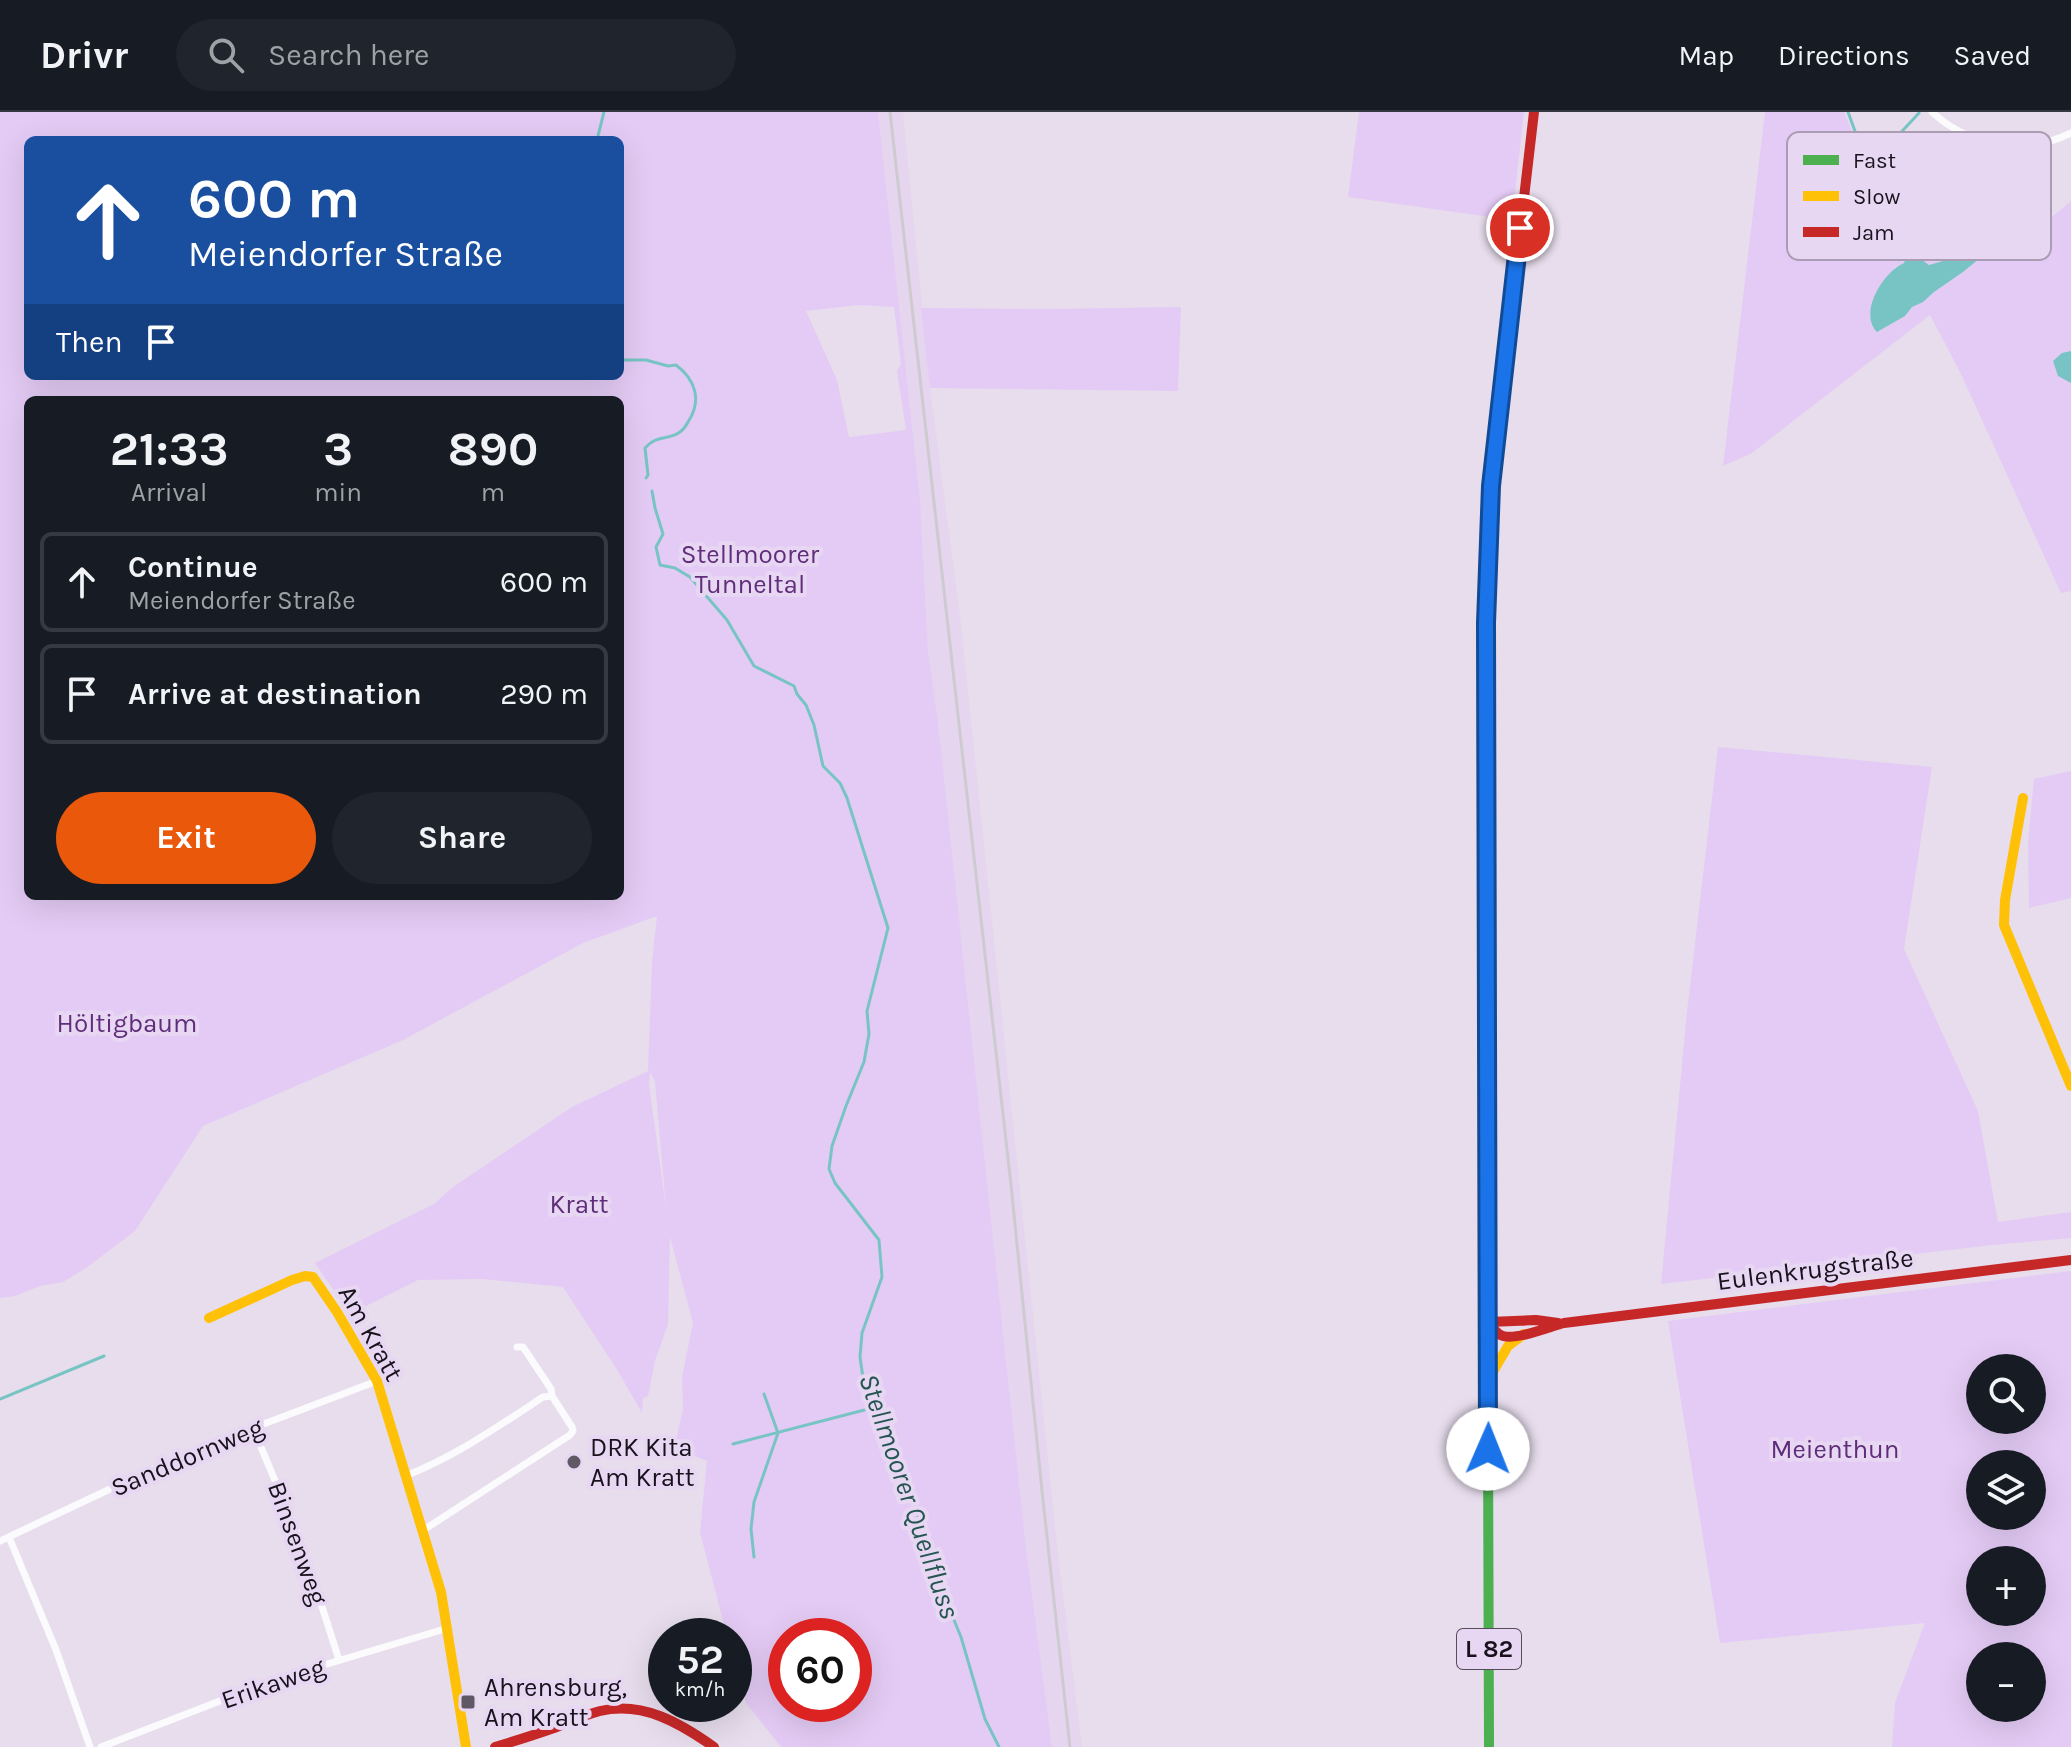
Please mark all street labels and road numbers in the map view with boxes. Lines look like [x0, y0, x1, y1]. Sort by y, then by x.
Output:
street label: Eulenkrugstraße [1715, 1242, 1915, 1297]
street label: Am Kratt [332, 1280, 410, 1387]
street label: Sanddornweg [106, 1411, 268, 1504]
street label: Binsenweg [261, 1477, 334, 1609]
road number: L 82 [1457, 1629, 1521, 1669]
street label: Erikaweg [217, 1651, 329, 1716]

